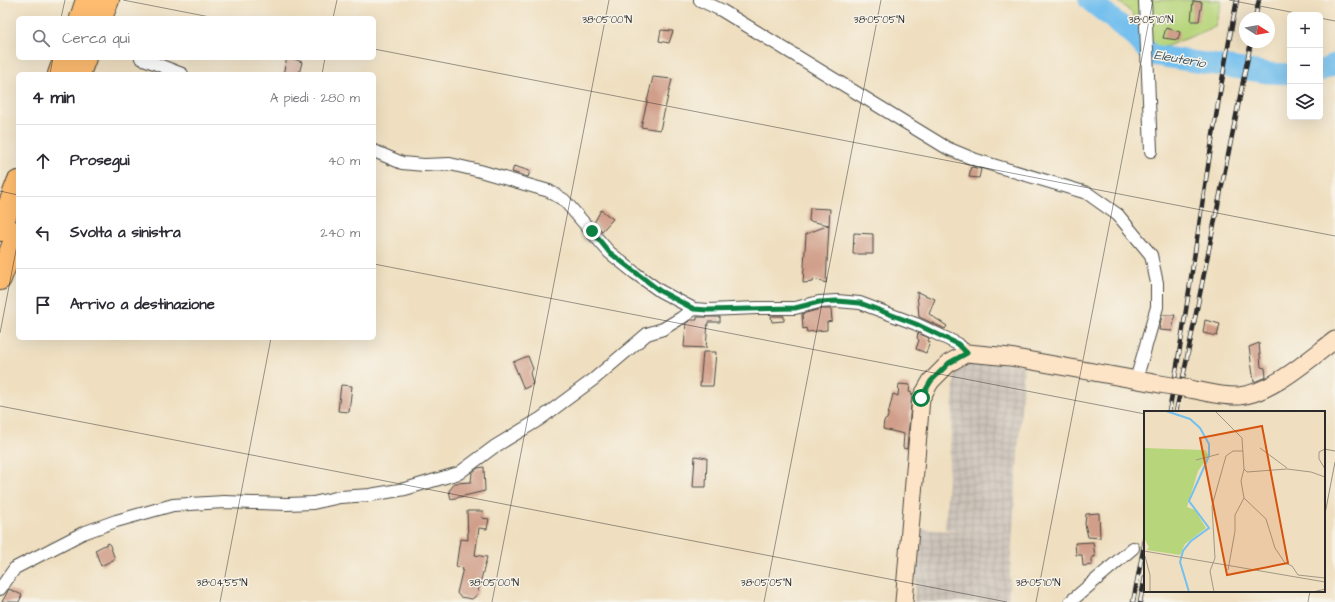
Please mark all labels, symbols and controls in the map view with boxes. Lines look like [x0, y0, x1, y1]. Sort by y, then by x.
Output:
north arrow [1239, 12, 1275, 48]
map controls [1287, 12, 1323, 120]
button: + [1287, 12, 1323, 48]
text: 38°05'00"N [582, 13, 632, 27]
text: 38°05'05"N [854, 13, 904, 27]
text: 38°05'10"N [1129, 13, 1174, 27]
search box [16, 16, 376, 60]
icon: search [30, 27, 52, 49]
text: Cerca qui [62, 28, 130, 49]
water label: Eleuterio [1153, 46, 1209, 73]
button: − [1287, 48, 1323, 84]
button: layers [1287, 84, 1323, 120]
text: 4 min [32, 86, 75, 110]
text: A piedi · 280 m [270, 89, 360, 107]
icon: ahead [32, 150, 54, 172]
text: Prosegui [70, 150, 130, 171]
text: 40 m [328, 152, 360, 170]
icon: left [32, 222, 54, 244]
text: Svolta a sinistra [70, 222, 181, 243]
route end [583, 222, 601, 240]
text: 240 m [320, 224, 360, 242]
icon: arrive [32, 294, 54, 316]
text: Arrivo a destinazione [70, 294, 215, 315]
route start [912, 389, 930, 407]
inset map [1144, 411, 1325, 592]
text: 38°04'55"N [196, 576, 248, 590]
text: 38°05'00"N [469, 576, 519, 590]
text: 38°05'05"N [741, 576, 791, 590]
text: 38°05'10"N [1016, 576, 1061, 590]

